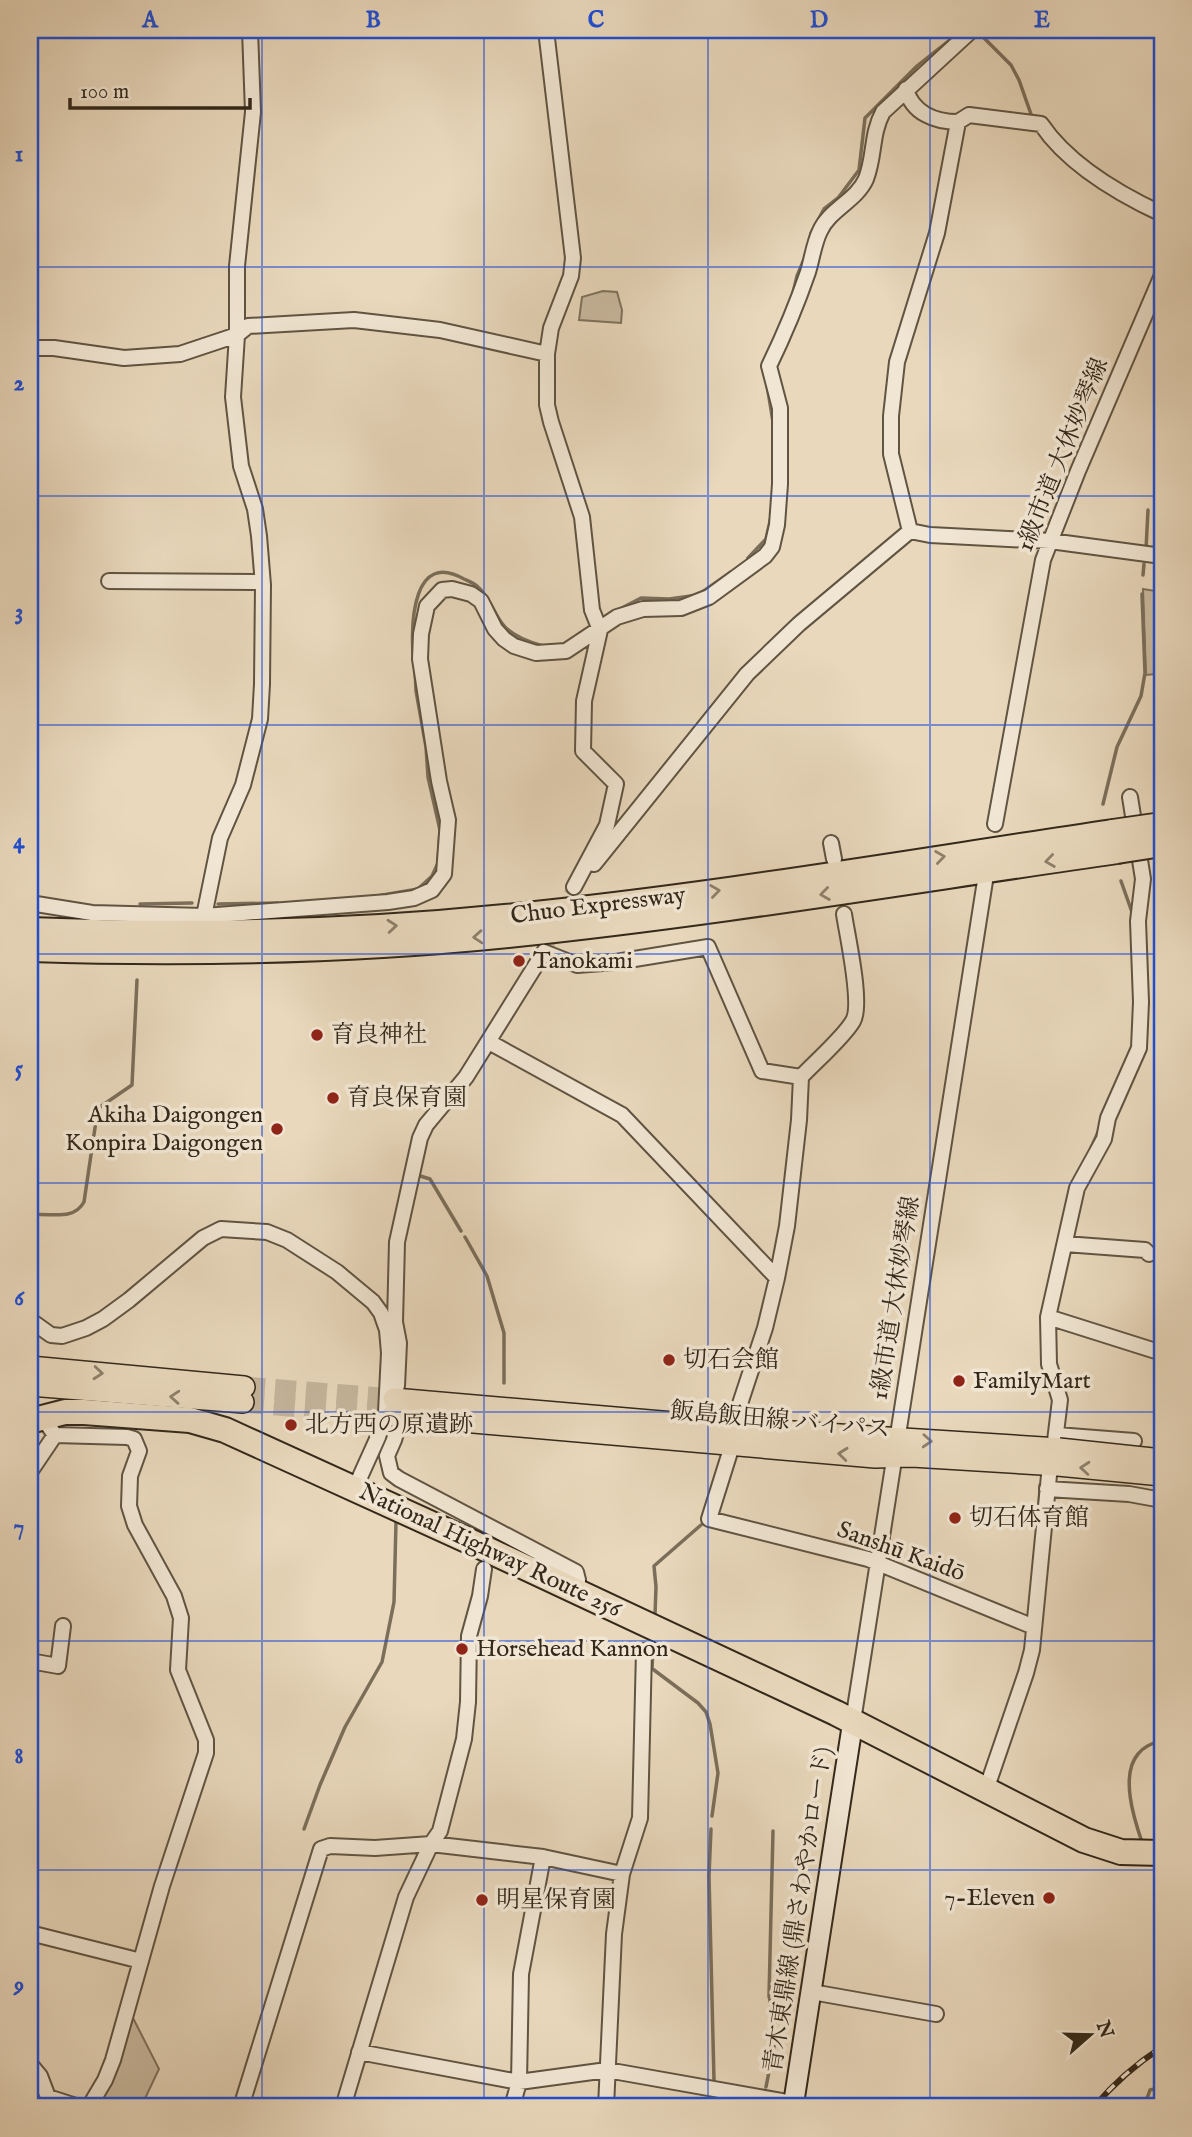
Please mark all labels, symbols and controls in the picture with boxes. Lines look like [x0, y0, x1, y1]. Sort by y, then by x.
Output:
text: A [141, 6, 159, 35]
text: B [365, 6, 381, 35]
text: C [588, 6, 605, 35]
text: D [810, 6, 828, 35]
text: E [1034, 6, 1050, 35]
scale bar [70, 66, 250, 110]
text: 100 m [80, 79, 129, 106]
text: 1 [15, 140, 23, 169]
street label: 1級市道 大休妙琴線 [1010, 354, 1116, 556]
text: 2 [14, 369, 25, 398]
text: 3 [15, 598, 23, 627]
text: 4 [13, 827, 25, 856]
one-way arrow [934, 850, 946, 865]
one-way arrow [1044, 853, 1056, 868]
street label: Chuo Expressway [509, 880, 687, 932]
one-way arrow [709, 884, 721, 899]
one-way arrow [819, 886, 831, 901]
one-way arrow [387, 919, 398, 934]
one-way arrow [472, 929, 483, 944]
place label: Tanokami [533, 946, 633, 977]
marker: Tanokami [511, 953, 527, 969]
place label: 育良神社 [331, 1020, 427, 1051]
marker: 育良神社 [309, 1027, 325, 1043]
text: 5 [15, 1055, 24, 1084]
place label: 育良保育園 [347, 1083, 467, 1114]
marker: 育良保育園 [325, 1090, 341, 1106]
place label: Akiha Daigongen Konpira Daigongen [65, 1100, 263, 1159]
marker: Akiha Daigongen Konpira Daigongen [269, 1121, 285, 1137]
street label: 1級市道 大休妙琴線 [865, 1194, 927, 1402]
text: 6 [14, 1284, 25, 1313]
place label: 切石会館 [683, 1345, 779, 1376]
marker: 切石会館 [661, 1352, 677, 1368]
one-way arrow [93, 1365, 104, 1380]
place label: FamilyMart [973, 1366, 1091, 1397]
marker: FamilyMart [951, 1373, 967, 1389]
one-way arrow [169, 1390, 180, 1405]
street label: 飯島飯田線 バイパス [669, 1396, 891, 1446]
place label: 北方西の原遺跡 [305, 1410, 473, 1441]
marker: 北方西の原遺跡 [283, 1417, 299, 1433]
one-way arrow [921, 1433, 932, 1448]
one-way arrow [837, 1447, 848, 1462]
one-way arrow [1080, 1461, 1091, 1476]
street label: National Highway Route 256 [354, 1477, 627, 1626]
place label: 切石体育館 [969, 1503, 1089, 1534]
marker: 切石体育館 [947, 1510, 963, 1526]
text: 7 [14, 1513, 24, 1542]
street label: Sanshū Kaidō [833, 1515, 969, 1589]
place label: Horsehead Kannon [476, 1634, 669, 1665]
marker: Horsehead Kannon [454, 1641, 470, 1657]
text: 8 [14, 1742, 24, 1771]
street label: 青木東鼎線 (鼎さわやかロード) [758, 1745, 840, 2075]
place label: 7-Eleven [944, 1883, 1035, 1914]
place label: 明星保育園 [496, 1885, 616, 1916]
marker: 7-Eleven [1041, 1890, 1057, 1906]
marker: 明星保育園 [474, 1892, 490, 1908]
text: 9 [13, 1971, 24, 2000]
north arrow [1056, 2000, 1126, 2070]
text: N [1090, 2017, 1118, 2042]

